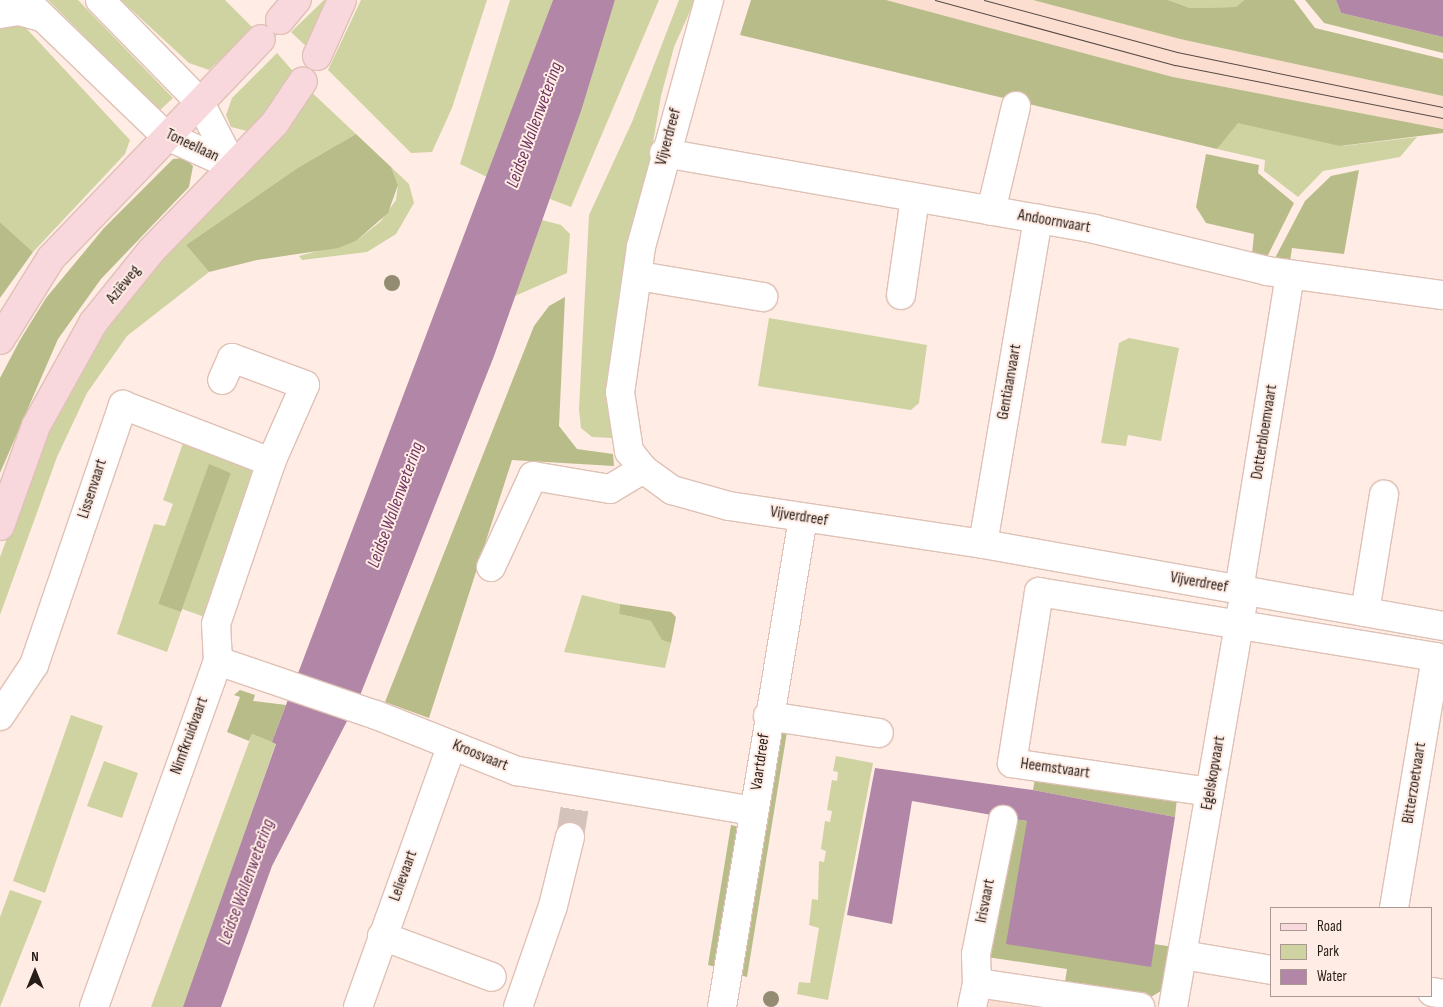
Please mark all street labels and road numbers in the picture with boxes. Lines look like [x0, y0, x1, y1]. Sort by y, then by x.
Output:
street label: Vijverdreef [652, 106, 686, 168]
street label: Toneellaan [162, 125, 222, 167]
street label: Andoornvaart [1016, 206, 1092, 238]
street label: Aziëweg [103, 262, 145, 308]
street label: Gentiaanvaart [994, 343, 1026, 421]
street label: Dotterbloemvaart [1248, 383, 1282, 481]
street label: Lissenvaart [74, 457, 112, 521]
street label: Vijverdreef [769, 503, 829, 531]
street label: Vijverdreef [1169, 568, 1229, 598]
street label: Nimfkruidvaart [167, 695, 213, 777]
street label: Vaartdreef [748, 732, 774, 792]
street label: Egelskopvaart [1198, 734, 1230, 812]
street label: Kroosvaart [449, 736, 511, 776]
street label: Bitterzoetvaart [1399, 741, 1431, 825]
street label: Heemstvaart [1019, 755, 1091, 783]
street label: Lelievaart [386, 848, 422, 904]
street label: Irisvaart [972, 877, 1000, 925]

